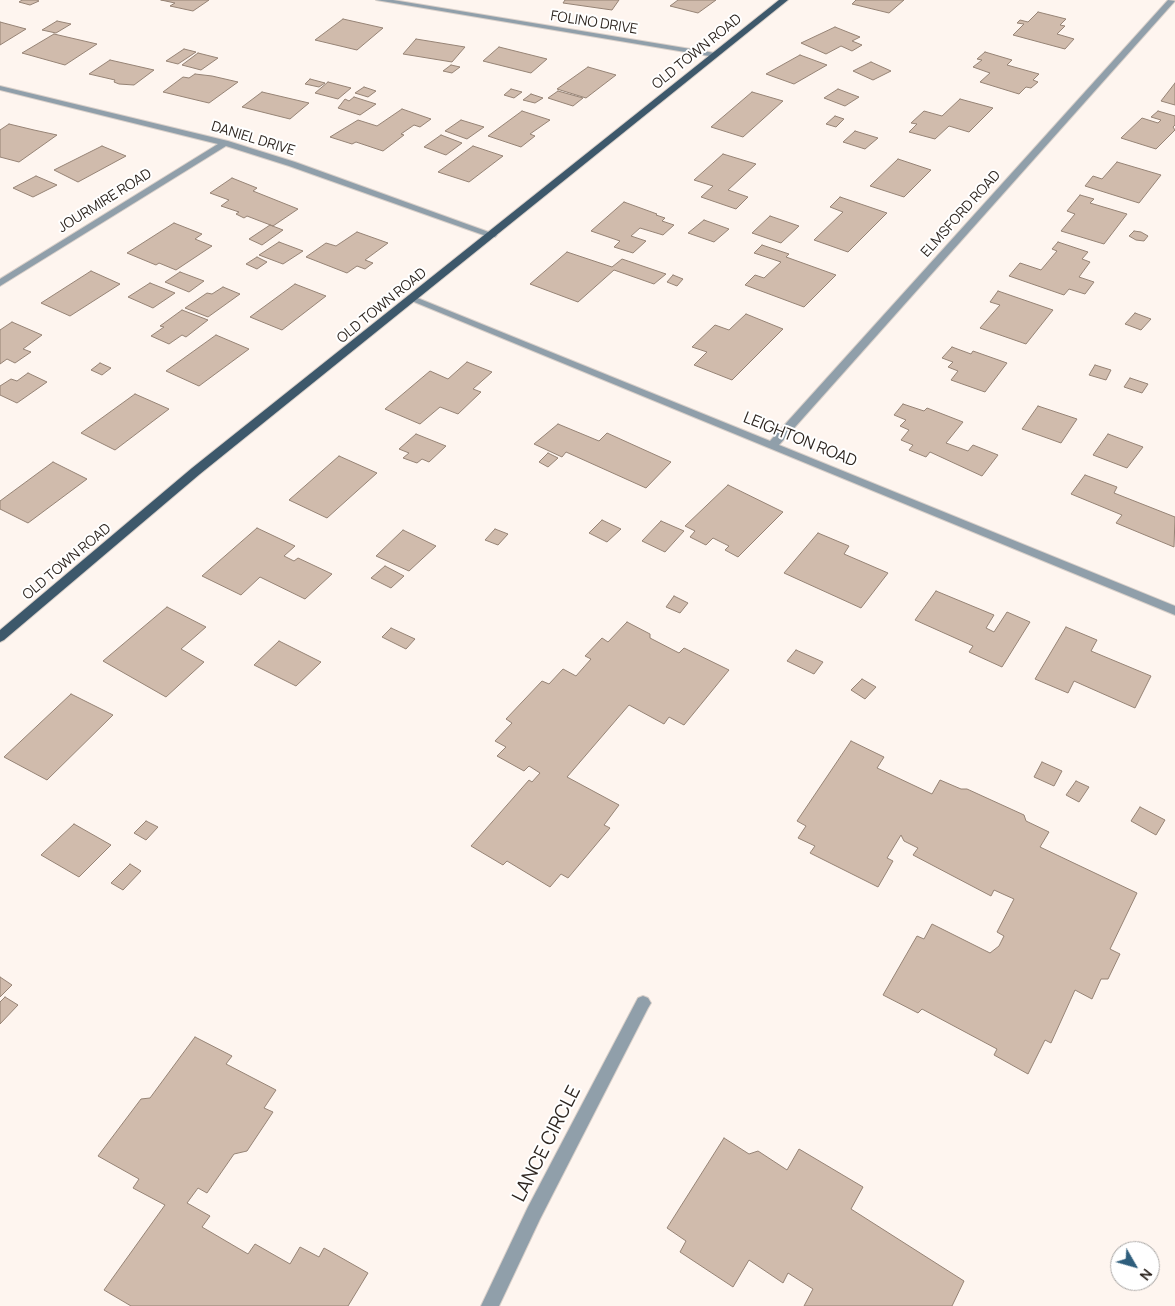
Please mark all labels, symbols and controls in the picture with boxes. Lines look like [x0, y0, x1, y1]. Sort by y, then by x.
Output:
street label: FOLINO DRIVE [549, 8, 639, 38]
street label: OLD TOWN ROAD [649, 11, 745, 93]
street label: DANIEL DRIVE [209, 118, 297, 160]
street label: JOURMIRE ROAD [55, 166, 155, 236]
street label: ELMSFORD ROAD [918, 167, 1004, 261]
street label: OLD TOWN ROAD [334, 265, 430, 347]
street label: LEIGHTON ROAD [740, 408, 860, 472]
street label: OLD TOWN ROAD [19, 520, 115, 604]
street label: LANCE CIRCLE [508, 1082, 586, 1206]
north arrow [1110, 1241, 1160, 1291]
text: N [1136, 1265, 1157, 1285]

